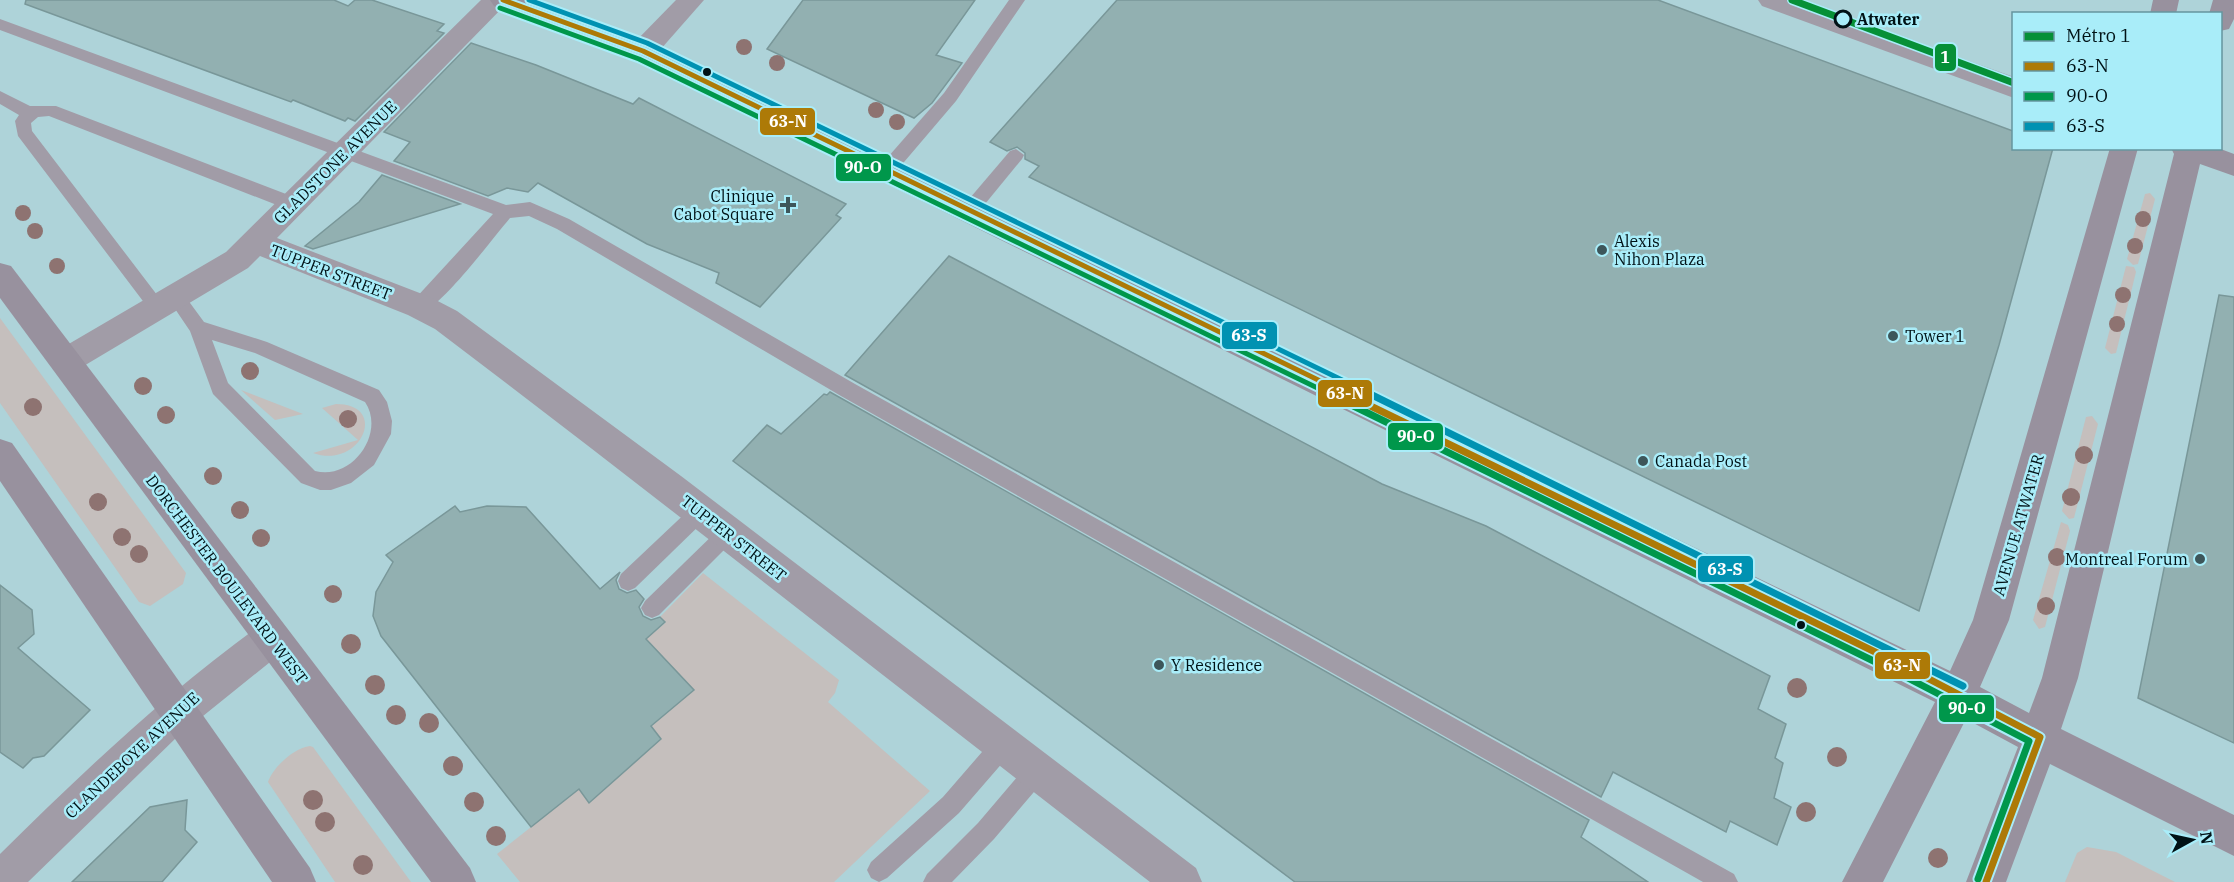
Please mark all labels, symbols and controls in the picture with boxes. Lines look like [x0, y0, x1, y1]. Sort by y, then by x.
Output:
place label: Atwater [1857, 9, 1920, 29]
marker: Atwater [1834, 10, 1852, 28]
legend [2012, 12, 2222, 150]
text: Métro 1 [2066, 24, 2131, 47]
line badge: 1 [1934, 43, 1957, 72]
text: 1 [1940, 47, 1950, 67]
text: 63-N [2066, 54, 2109, 77]
unlabelled marker [701, 66, 713, 78]
text: 90-O [2066, 84, 2108, 107]
street label: GLADSTONE AVENUE [269, 96, 401, 228]
line badge: 63-N [759, 107, 816, 136]
text: 63-N [769, 111, 807, 131]
text: 63-S [2066, 114, 2105, 137]
line badge: 90-O [835, 153, 892, 182]
text: 90-O [844, 157, 882, 177]
place label: Clinique Cabot Square [674, 186, 774, 224]
marker: Clinique Cabot Square [779, 196, 797, 214]
place label: Alexis Nihon Plaza [1614, 231, 1705, 269]
street label: TUPPER STREET [268, 240, 394, 304]
marker: Alexis Nihon Plaza [1595, 243, 1609, 257]
line badge: 63-S [1221, 321, 1278, 350]
text: 63-S [1231, 325, 1267, 345]
place label: Tower 1 [1905, 326, 1965, 346]
marker: Tower 1 [1886, 329, 1900, 343]
line badge: 63-N [1317, 379, 1373, 408]
text: 63-N [1326, 383, 1364, 403]
line badge: 90-O [1387, 422, 1444, 451]
text: 90-O [1397, 426, 1435, 446]
place label: Canada Post [1655, 451, 1747, 471]
street label: AVENUE ATWATER [1988, 452, 2048, 598]
marker: Canada Post [1636, 454, 1650, 468]
street label: DORCHESTER BOULEVARD WEST [142, 471, 312, 687]
street label: TUPPER STREET [677, 491, 791, 585]
place label: Montreal Forum [2065, 549, 2188, 569]
marker: Montreal Forum [2193, 552, 2207, 566]
line badge: 63-S [1697, 555, 1754, 583]
text: 63-S [1707, 559, 1743, 579]
unlabelled marker [1795, 619, 1807, 631]
line badge: 63-N [1874, 651, 1931, 680]
place label: Y Residence [1171, 655, 1262, 675]
text: 63-N [1883, 655, 1921, 675]
marker: Y Residence [1152, 658, 1166, 672]
street label: CLANDEBOYE AVENUE [61, 688, 203, 822]
line badge: 90-O [1938, 694, 1995, 723]
text: 90-O [1948, 698, 1986, 718]
north arrow [2162, 810, 2222, 870]
text: N [2196, 830, 2218, 846]

